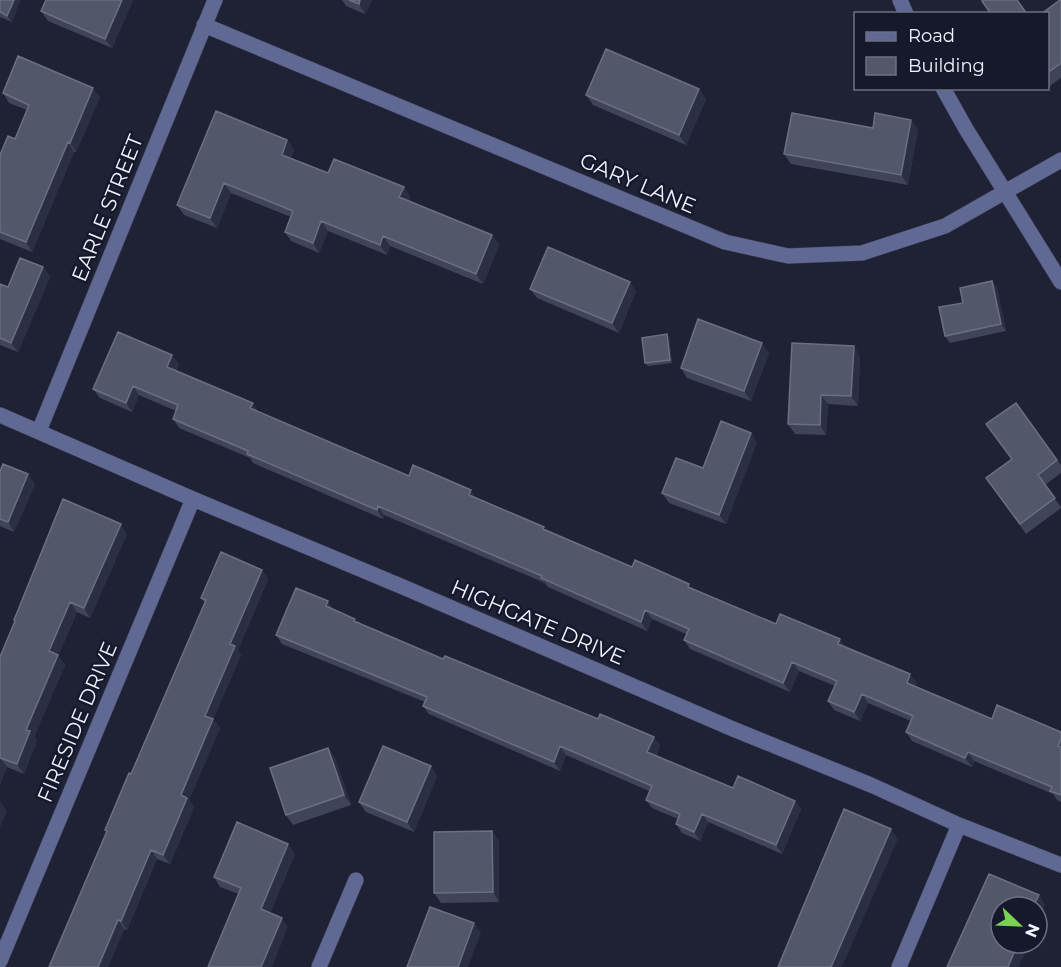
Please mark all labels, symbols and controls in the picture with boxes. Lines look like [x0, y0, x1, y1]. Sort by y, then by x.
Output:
legend [854, 12, 1049, 90]
text: Road [908, 25, 955, 47]
text: Building [908, 55, 985, 77]
street label: EARLE STREET [66, 131, 148, 285]
street label: GARY LANE [576, 147, 700, 219]
street label: HIGHGATE DRIVE [448, 574, 628, 670]
street label: FIRESIDE DRIVE [32, 638, 122, 806]
north arrow [989, 895, 1049, 955]
text: N [1021, 921, 1044, 940]

